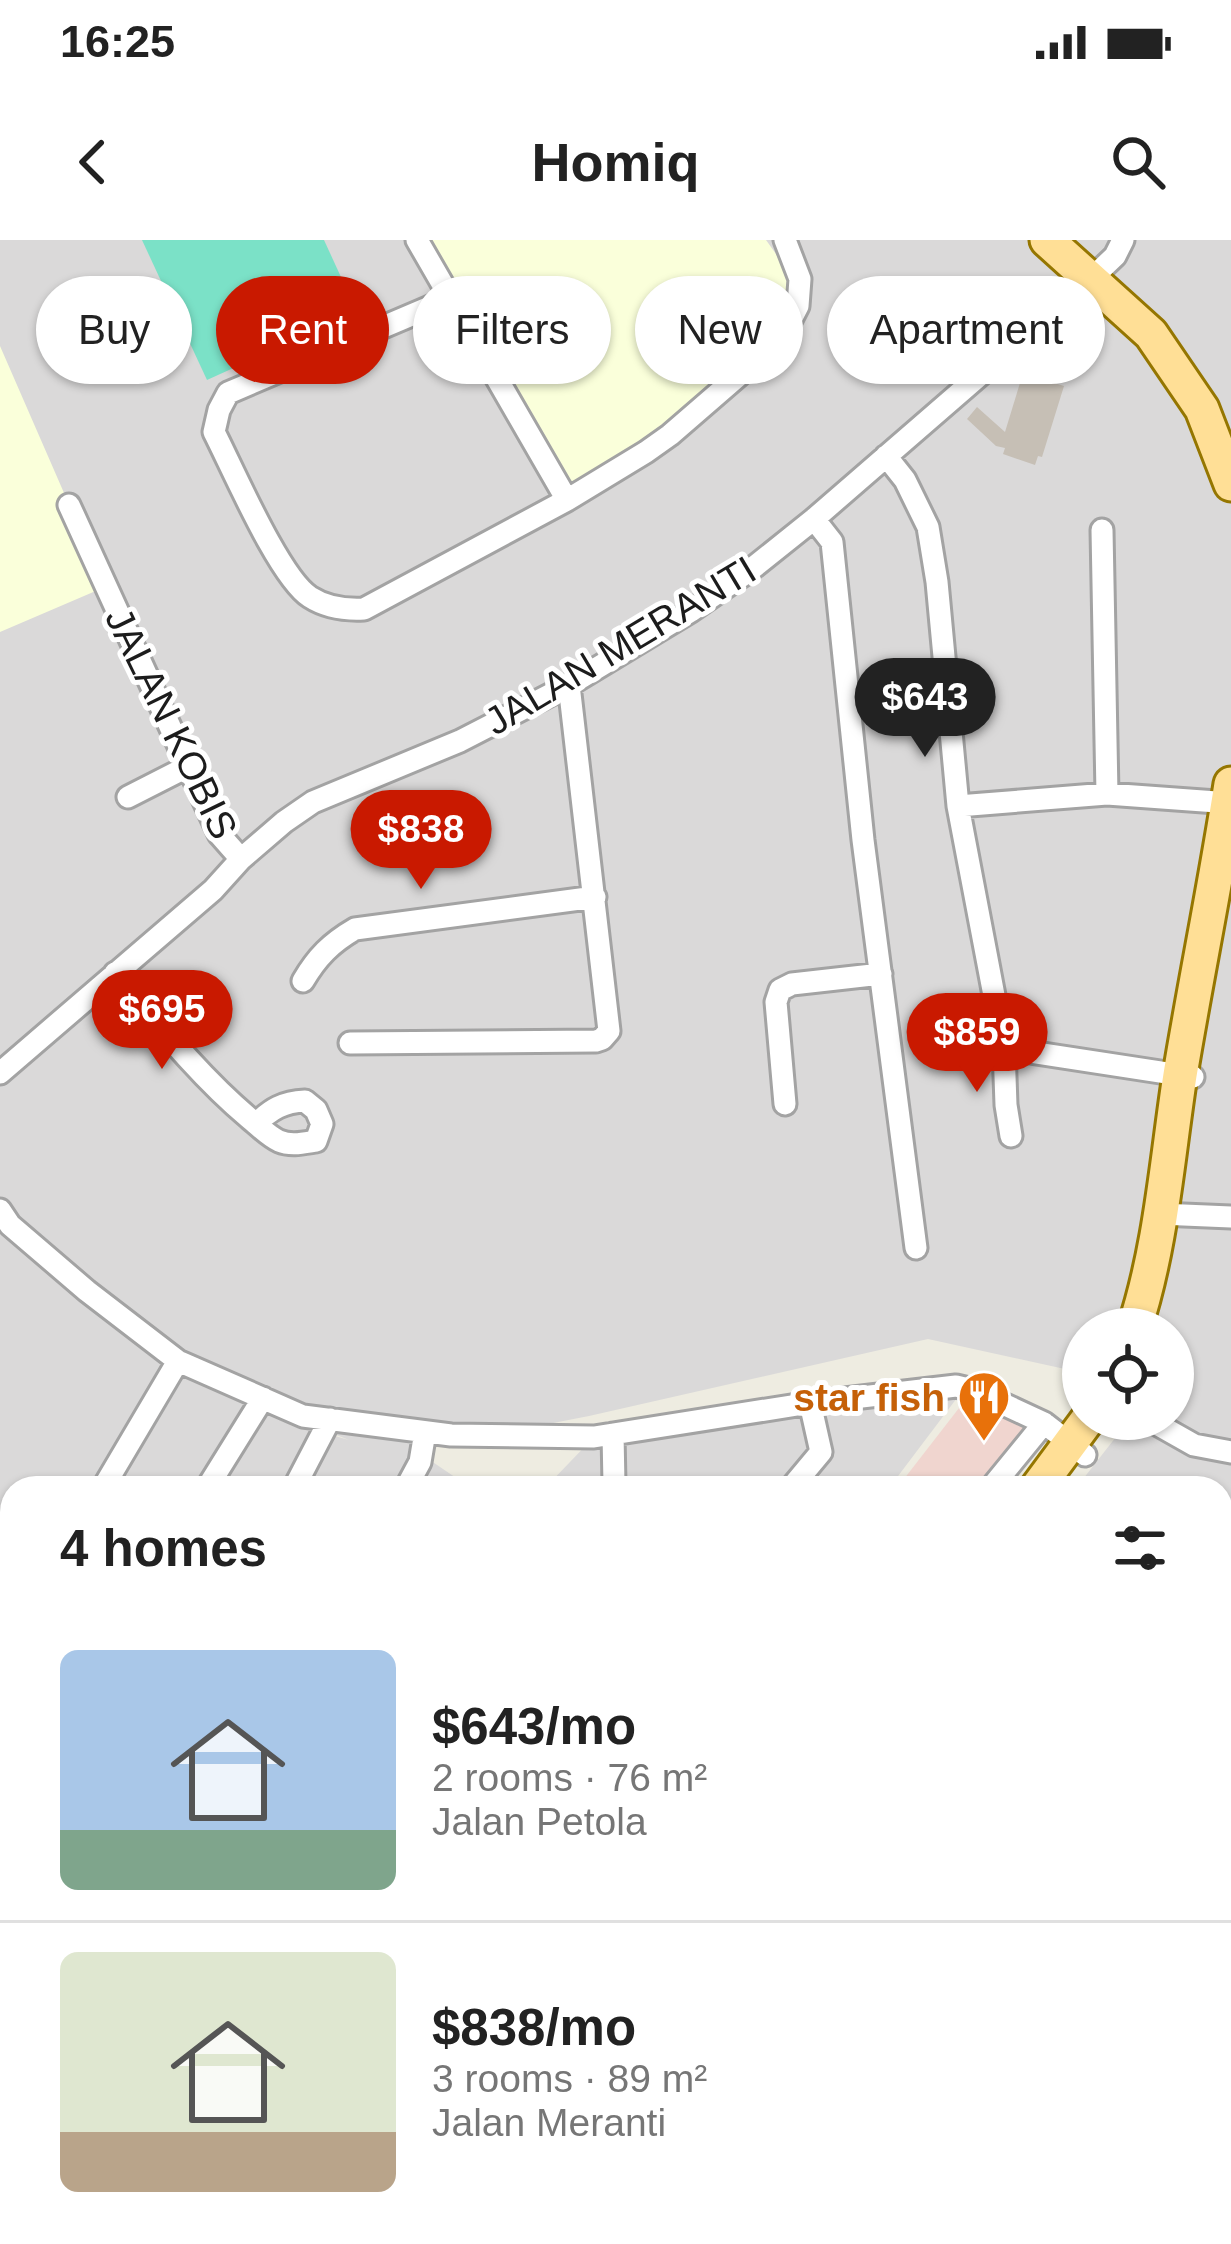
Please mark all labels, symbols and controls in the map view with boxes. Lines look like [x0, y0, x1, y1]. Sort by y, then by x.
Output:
text: 16:25 [60, 16, 175, 67]
icon: back [60, 129, 126, 195]
icon: search [1105, 129, 1171, 195]
text: Homiq [532, 132, 700, 192]
chip: Buy [36, 276, 192, 384]
chip: Rent [216, 276, 389, 384]
chip: Filters [413, 276, 611, 384]
chip: New [635, 276, 803, 384]
chip: Apartment [827, 276, 1105, 384]
street label: JALAN MERANTI [477, 548, 763, 743]
street label: JALAN KOBIS [97, 601, 246, 846]
pin: $643 [854, 658, 996, 760]
text: $643 [882, 675, 968, 718]
pin: $838 [350, 790, 492, 892]
text: $838 [378, 807, 464, 850]
pin: $695 [91, 970, 233, 1072]
text: $695 [119, 987, 205, 1030]
pin: $859 [906, 993, 1048, 1095]
text: $859 [934, 1010, 1020, 1053]
map controls [1062, 1308, 1194, 1440]
button: locate [1062, 1308, 1194, 1440]
restaurant icon: star fish [956, 1369, 1012, 1443]
place label: star fish [793, 1376, 945, 1419]
icon: filters [1107, 1515, 1173, 1581]
text: 4 homes [60, 1520, 267, 1577]
icon: home [156, 1698, 300, 1842]
text: $643/mo [432, 1698, 636, 1755]
text: 2 rooms · 76 m² [432, 1756, 707, 1799]
text: Jalan Petola [432, 1800, 647, 1843]
text: $838/mo [432, 1999, 636, 2056]
icon: home [156, 2000, 300, 2144]
text: 3 rooms · 89 m² [432, 2057, 707, 2100]
text: Jalan Meranti [432, 2101, 666, 2144]

